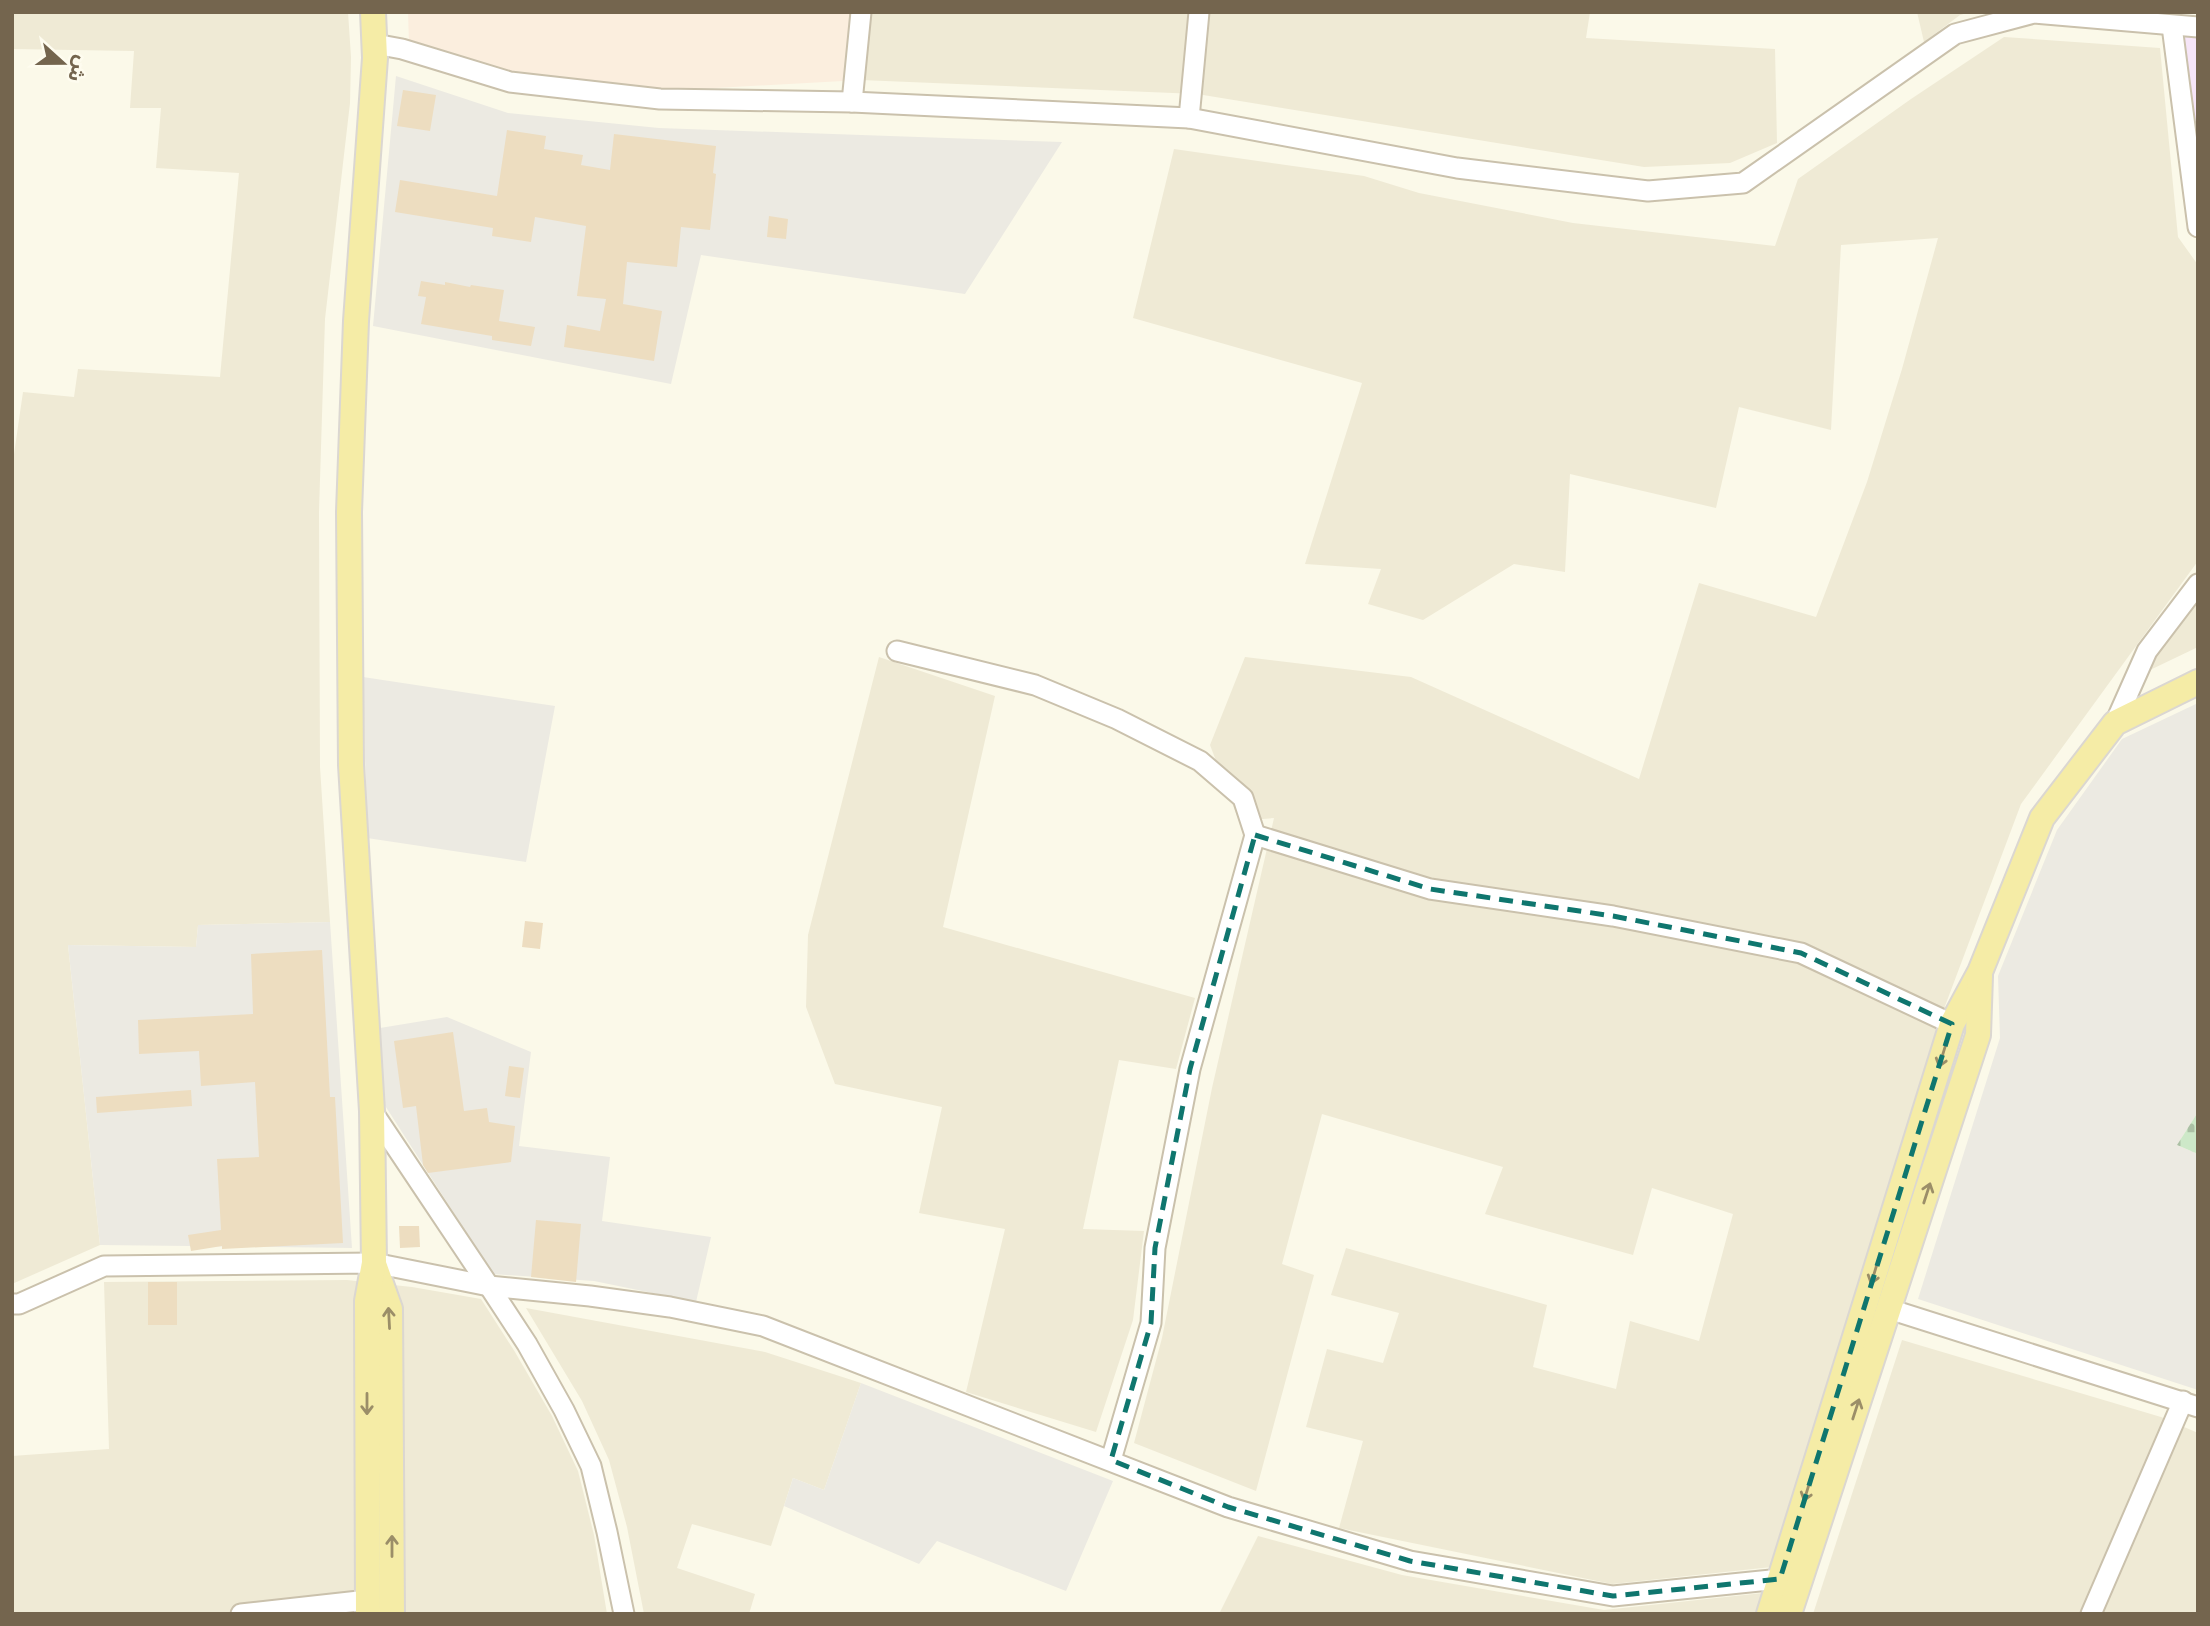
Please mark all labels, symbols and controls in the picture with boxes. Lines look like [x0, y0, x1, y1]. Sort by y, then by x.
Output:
north arrow [28, 28, 98, 98]
text: ش [63, 53, 95, 86]
one-way arrow [1934, 1045, 1947, 1067]
one-way arrow [1922, 1182, 1934, 1204]
one-way arrow [1867, 1263, 1880, 1285]
one-way arrow [383, 1307, 396, 1330]
one-way arrow [360, 1392, 374, 1415]
one-way arrow [1850, 1398, 1863, 1420]
one-way arrow [1800, 1480, 1813, 1502]
one-way arrow [385, 1534, 398, 1557]

